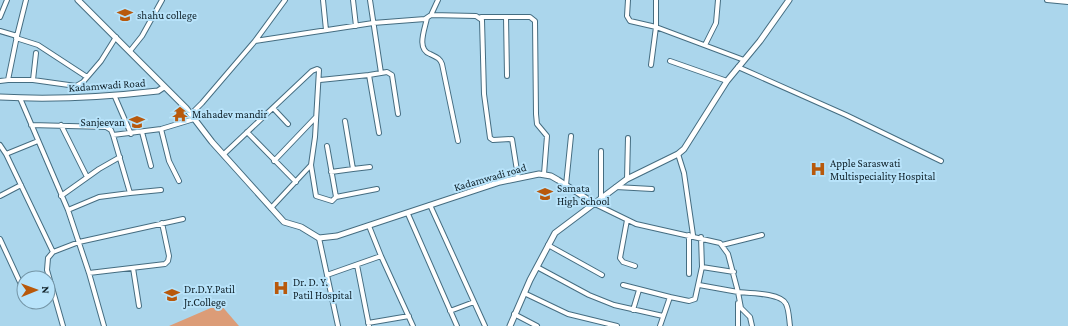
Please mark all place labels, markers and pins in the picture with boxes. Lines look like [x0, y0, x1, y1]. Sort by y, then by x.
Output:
school or university icon: shahu college [116, 6, 134, 24]
place label: shahu college [137, 9, 197, 22]
temple icon: Mahadev mandir [171, 105, 189, 123]
place label: Mahadev mandir [192, 108, 267, 120]
school or university icon: Sanjeevan [128, 113, 146, 131]
place label: Sanjeevan [80, 116, 125, 129]
place label: Apple Saraswati Multispeciality Hospital [830, 157, 936, 183]
hospital icon: Apple Saraswati Multispeciality Hospital [809, 160, 827, 178]
place label: Samata High School [557, 182, 610, 208]
school or university icon: Samata High School [536, 185, 554, 203]
place label: Dr. D. Y. Patil Hospital [293, 276, 352, 302]
hospital icon: Dr. D. Y. Patil Hospital [272, 279, 290, 297]
place label: Dr.D.Y.Patil Jr.College [183, 283, 235, 309]
school or university icon: Dr.D.Y.Patil Jr.College [163, 286, 181, 304]

